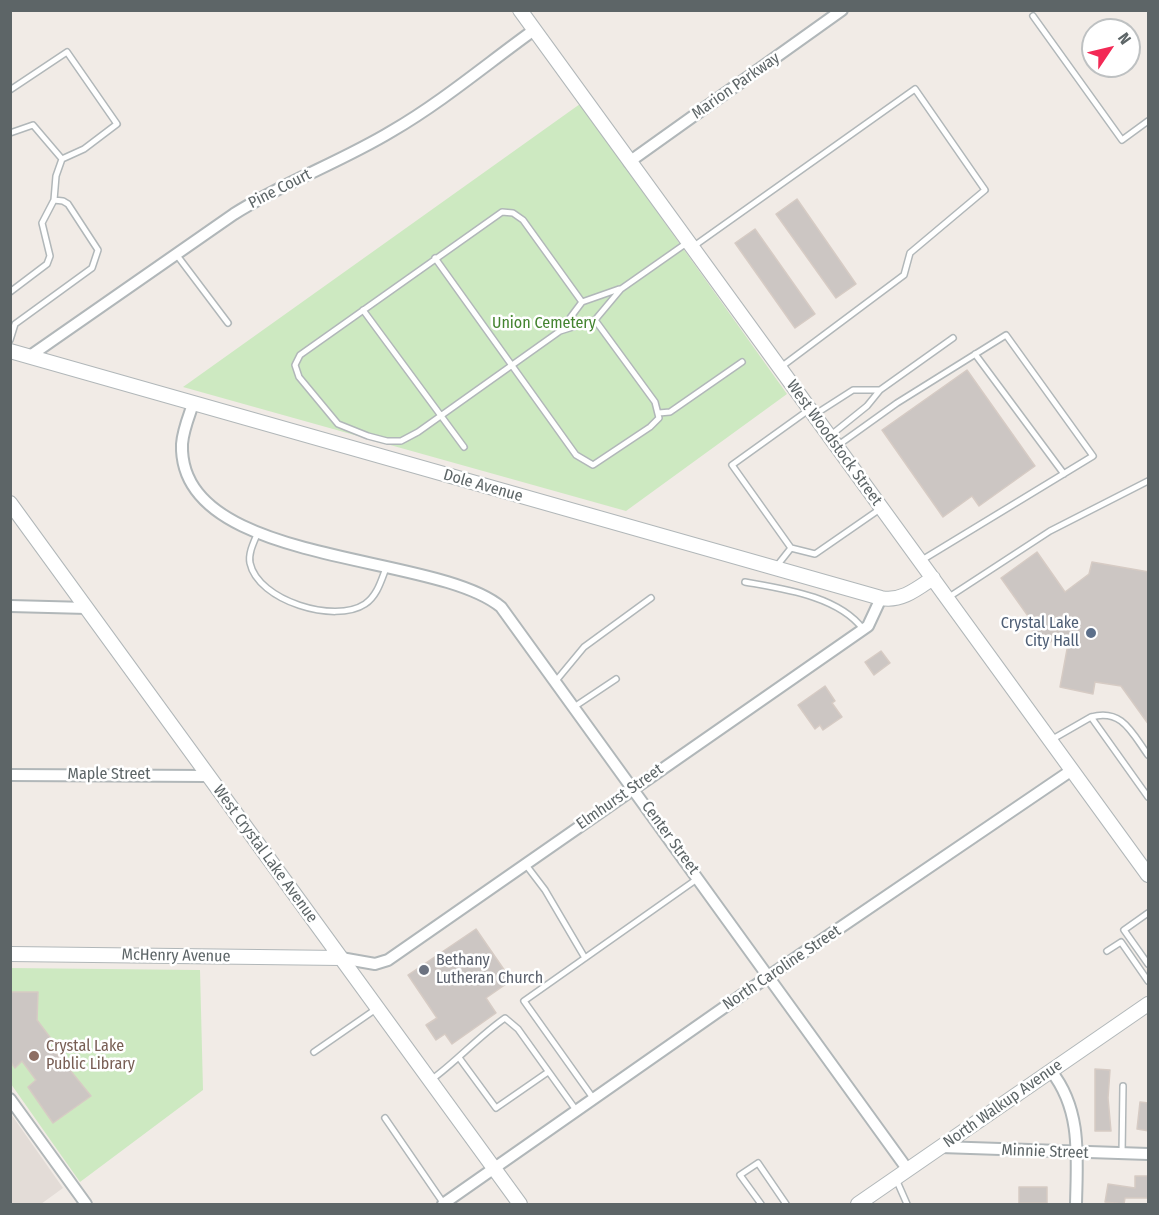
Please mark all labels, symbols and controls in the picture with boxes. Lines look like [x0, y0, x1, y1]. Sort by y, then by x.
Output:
north arrow [1081, 18, 1141, 78]
text: N [1114, 29, 1135, 48]
street label: Marion Parkway [688, 49, 784, 123]
street label: Pine Court [245, 165, 315, 213]
park label: Union Cemetery [492, 314, 596, 334]
street label: West Woodstock Street [782, 377, 886, 509]
street label: Dole Avenue [441, 466, 525, 506]
place label: Crystal Lake City Hall [1001, 614, 1079, 652]
marker: Crystal Lake City Hall [1084, 626, 1098, 640]
street label: Elmhurst Street [573, 760, 667, 834]
street label: Maple Street [68, 765, 150, 785]
street label: West Crystal Lake Avenue [209, 781, 321, 927]
street label: Center Street [637, 798, 703, 878]
street label: North Caroline Street [719, 921, 845, 1015]
street label: McHenry Avenue [121, 945, 231, 967]
place label: Bethany Lutheran Church [436, 951, 543, 989]
marker: Bethany Lutheran Church [417, 963, 431, 977]
place label: Crystal Lake Public Library [46, 1037, 135, 1075]
marker: Crystal Lake Public Library [27, 1049, 41, 1063]
street label: North Walkup Avenue [940, 1056, 1066, 1152]
street label: Minnie Street [1001, 1141, 1089, 1163]

